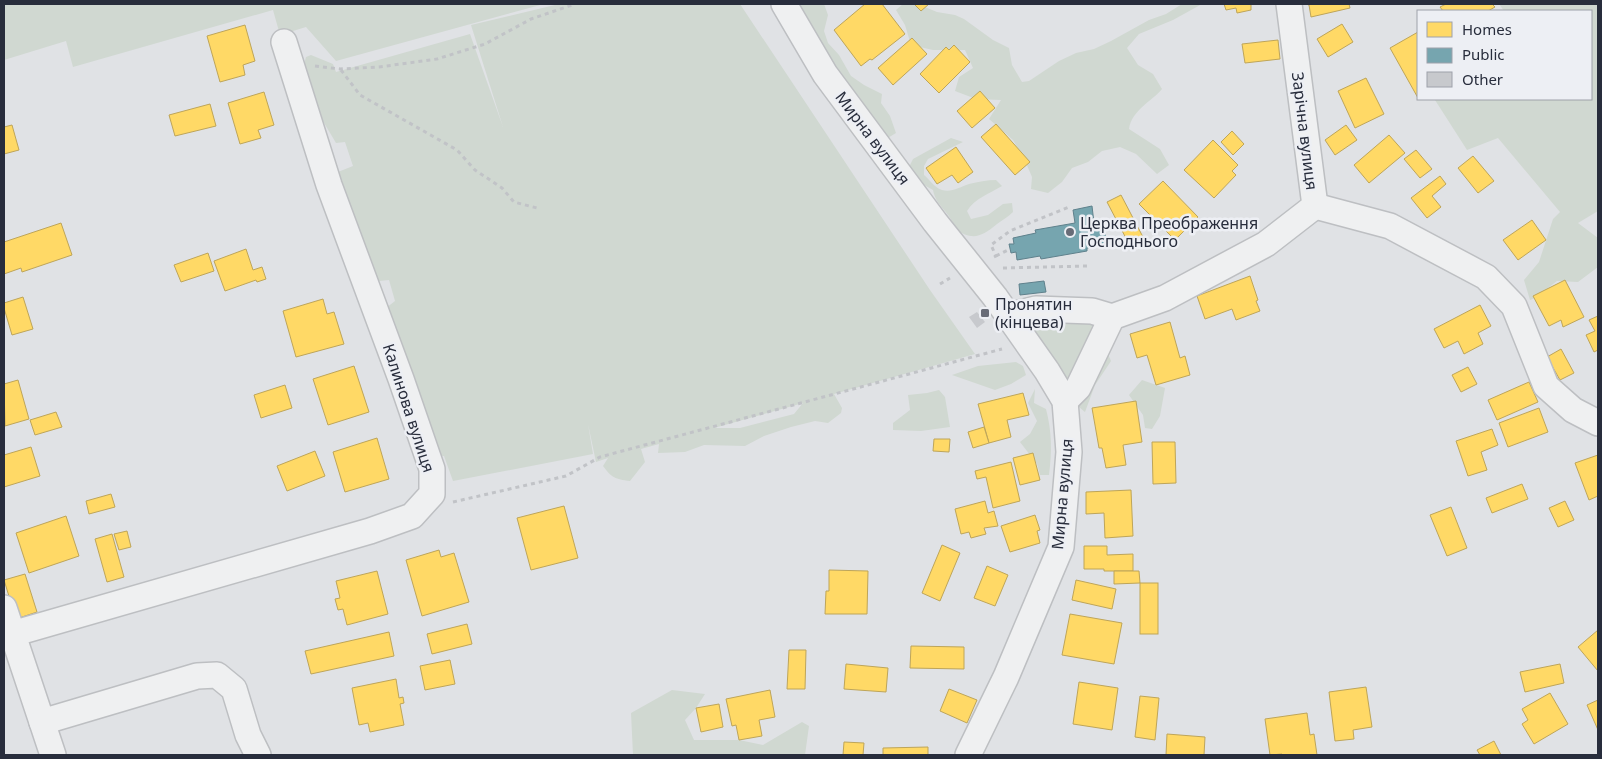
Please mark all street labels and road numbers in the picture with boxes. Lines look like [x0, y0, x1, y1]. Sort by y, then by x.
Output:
street label: Зарічна вулиця [1287, 71, 1323, 191]
street label: Мирна вулиця [831, 87, 915, 189]
street label: Калинова вулиця [378, 341, 440, 475]
street label: Мирна вулиця [1046, 437, 1078, 551]

